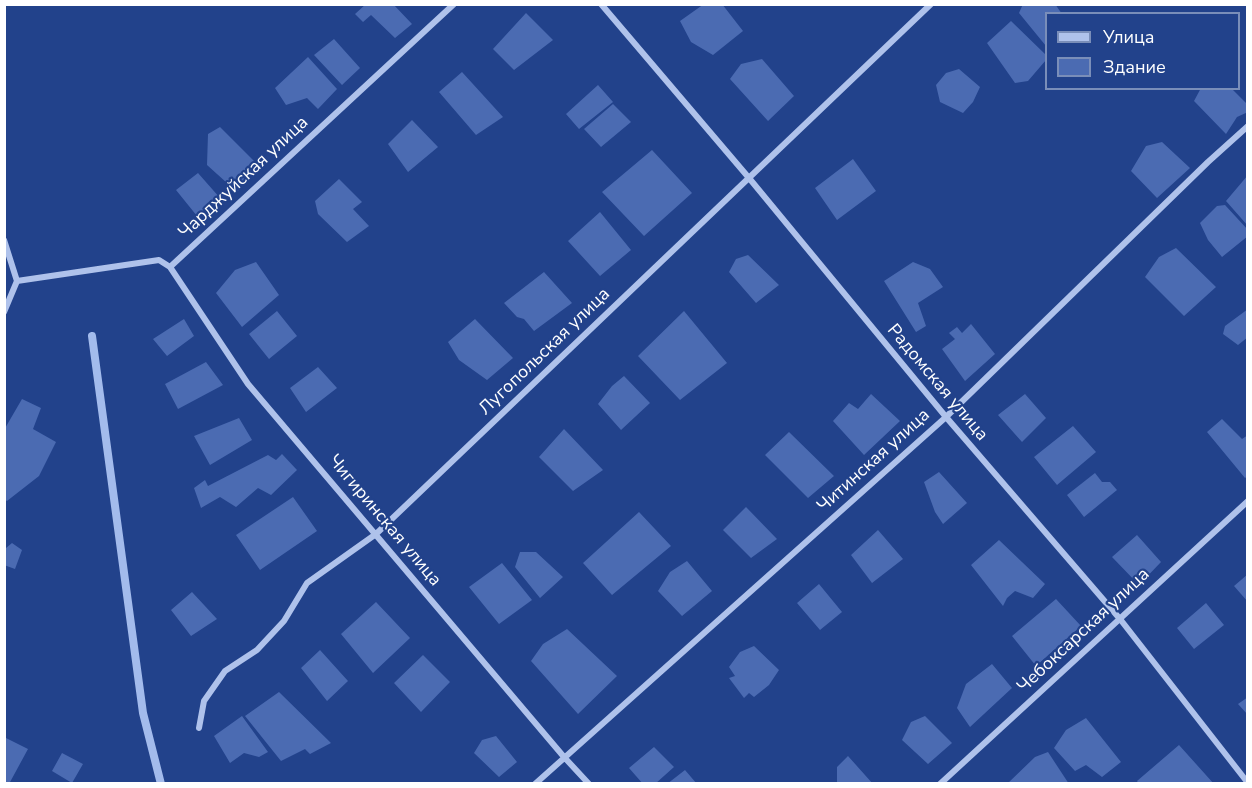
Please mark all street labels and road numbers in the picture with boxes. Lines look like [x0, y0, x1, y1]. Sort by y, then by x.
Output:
street label: Чарджуйская улица [175, 112, 313, 244]
street label: Лугопольская улица [475, 284, 615, 420]
street label: Радомская улица [882, 320, 992, 446]
street label: Читинская улица [813, 405, 935, 517]
street label: Чигиринская улица [323, 451, 445, 591]
street label: Чебоксарская улица [1013, 564, 1155, 698]

